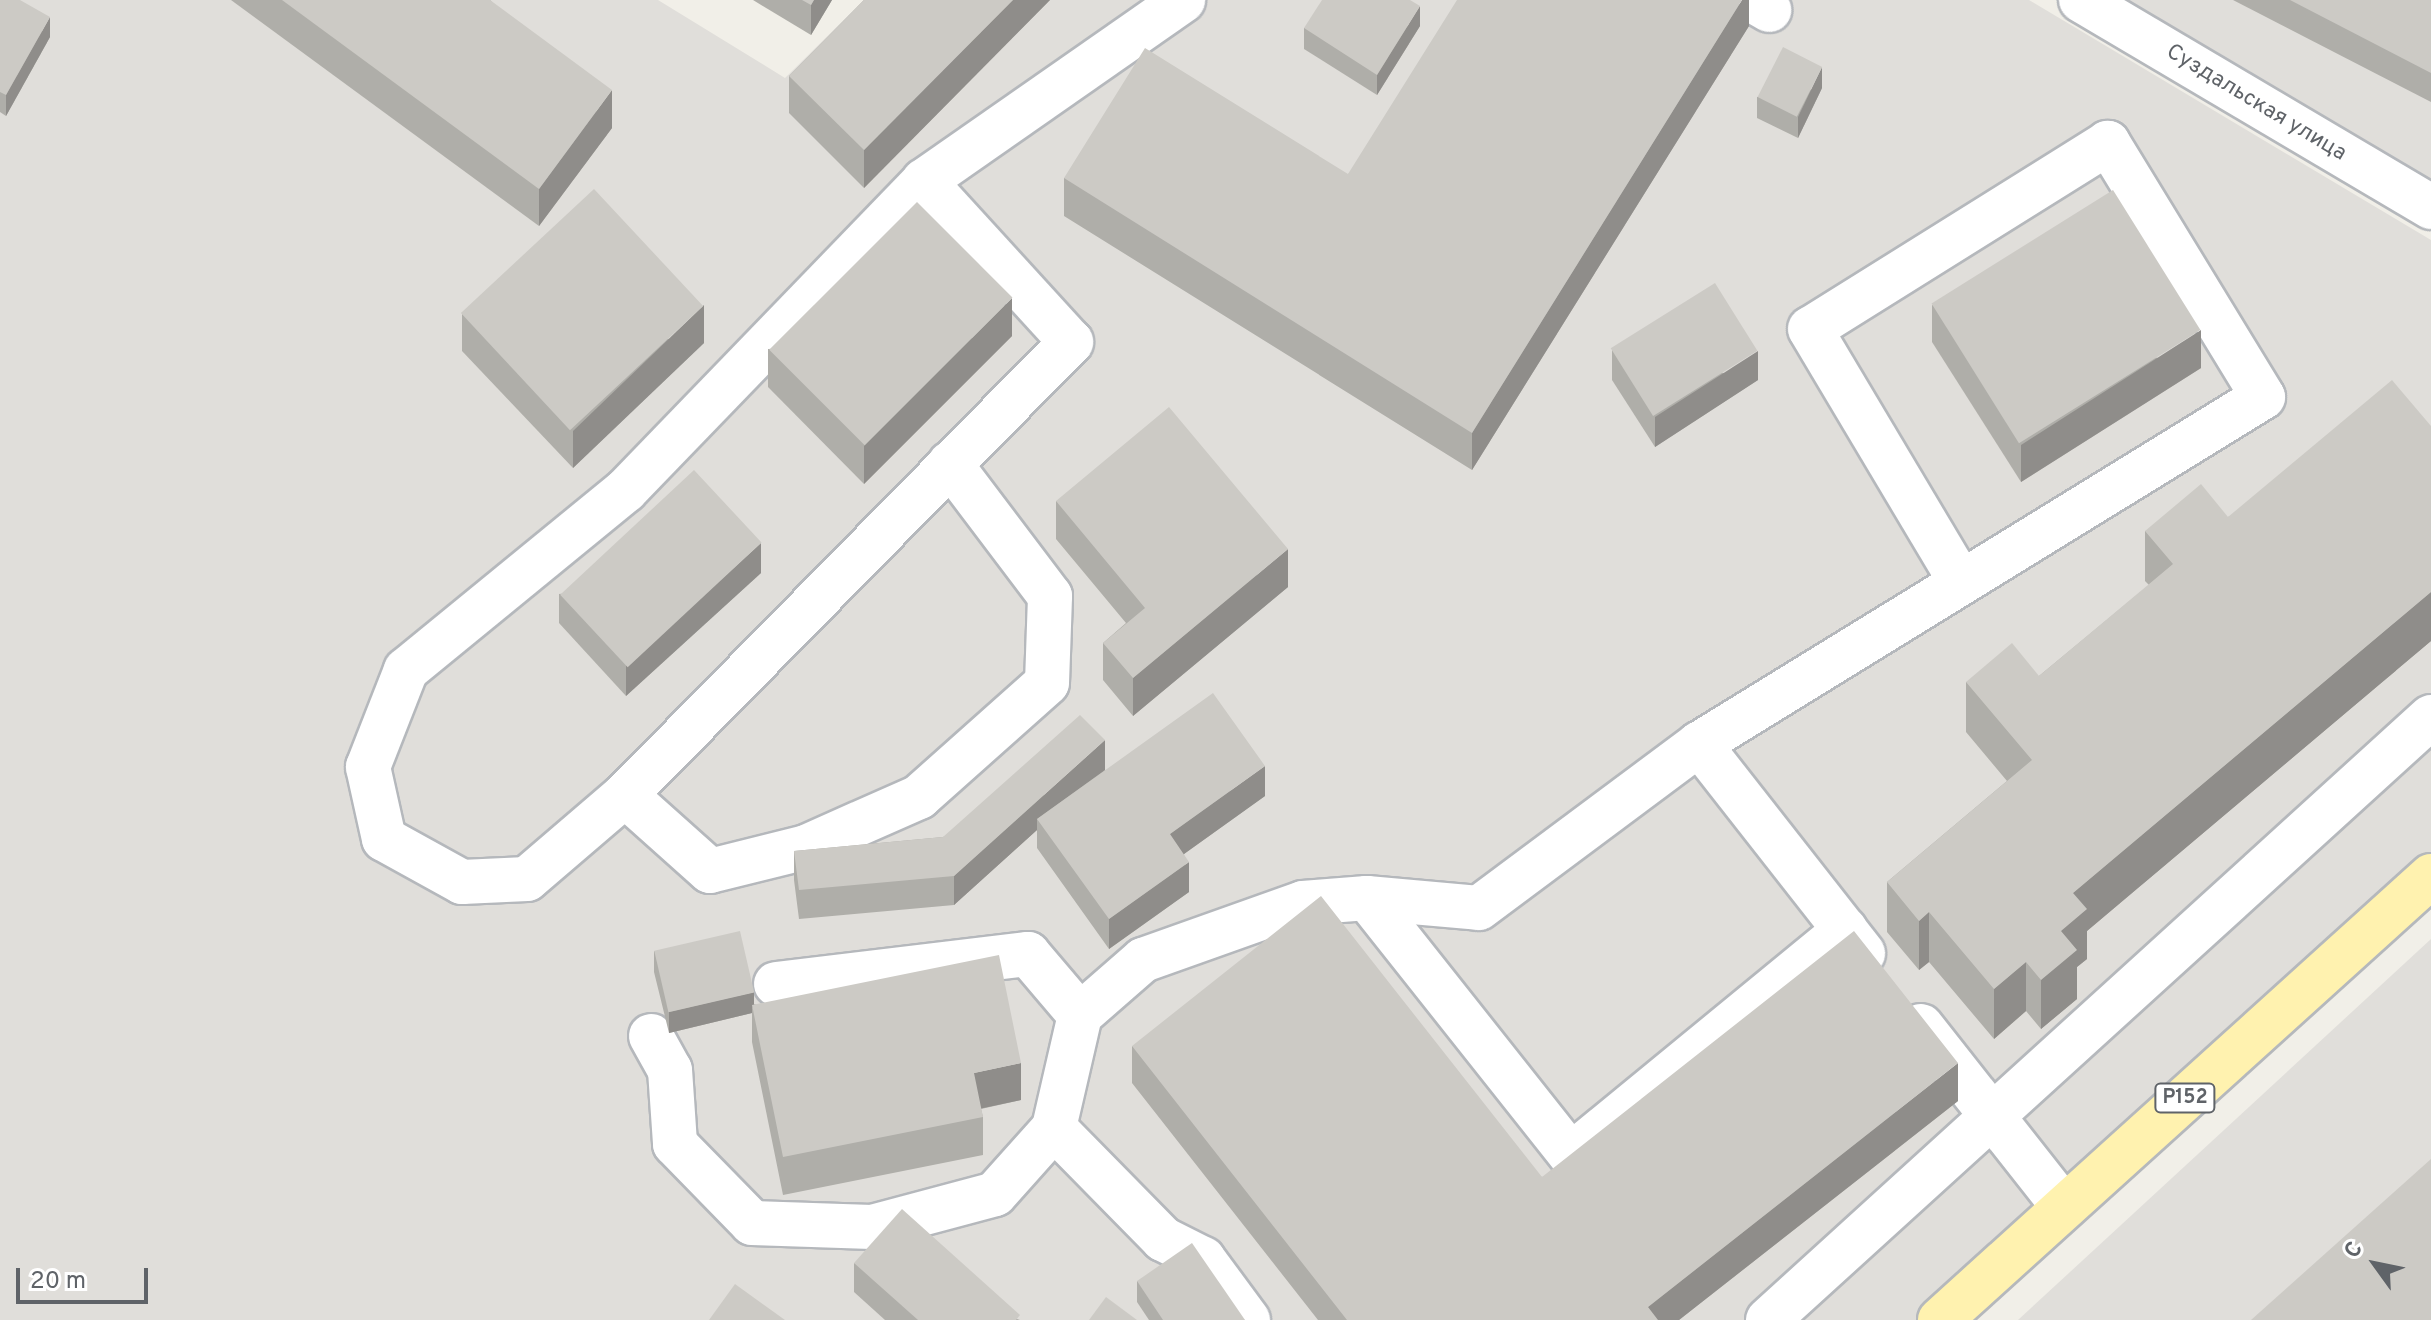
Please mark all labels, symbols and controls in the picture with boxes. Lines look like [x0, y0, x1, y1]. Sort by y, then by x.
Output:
street label: Суздальская улица [2161, 39, 2351, 167]
road number: Р152 [2153, 1082, 2217, 1114]
north arrow [2335, 1224, 2415, 1304]
text: С [2339, 1237, 2370, 1264]
scale bar [20, 1252, 152, 1302]
text: 20 m [30, 1267, 86, 1297]

